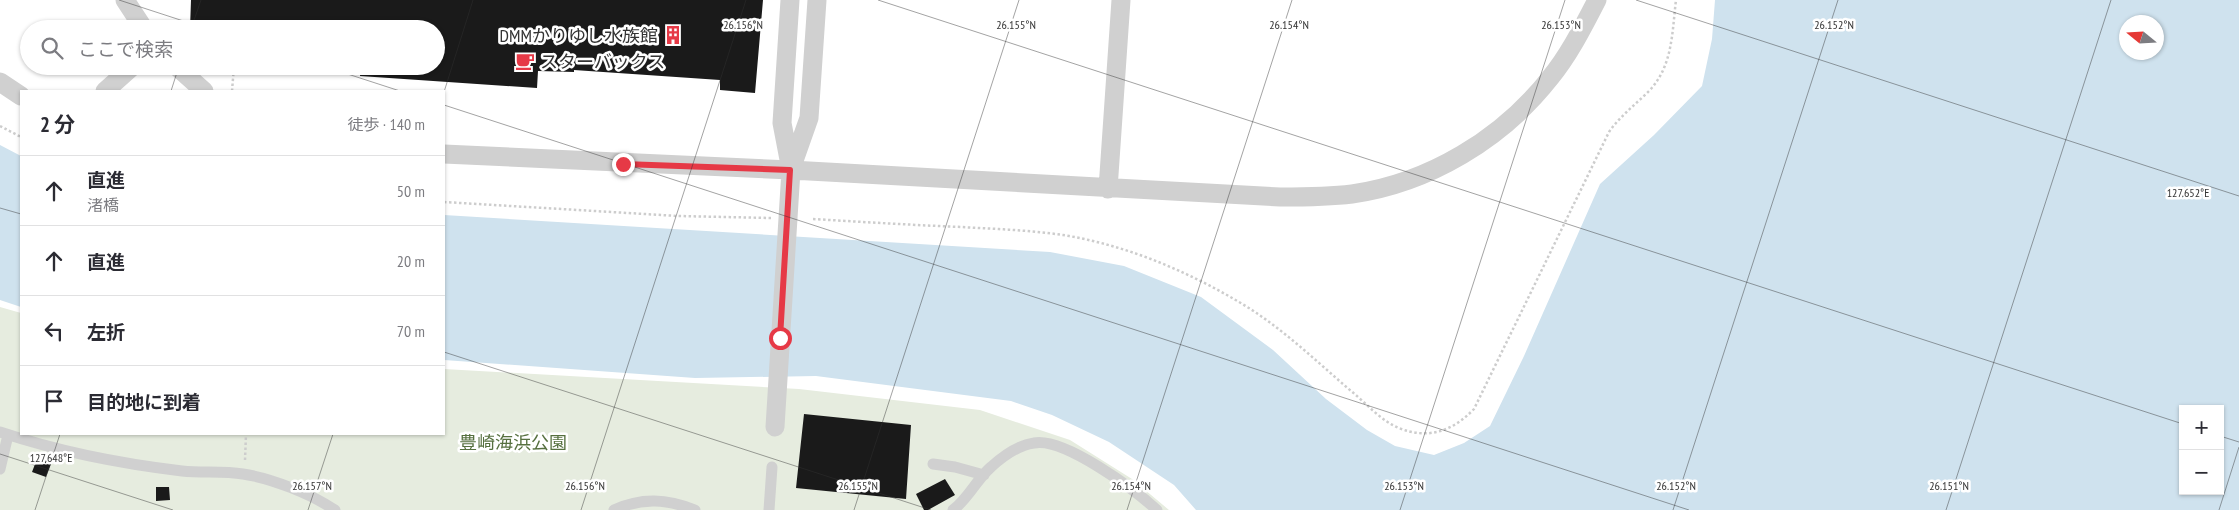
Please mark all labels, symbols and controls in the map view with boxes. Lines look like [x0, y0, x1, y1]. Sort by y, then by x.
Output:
north arrow [2119, 15, 2164, 60]
text: 26.156°N [723, 17, 763, 32]
text: 26.155°N [996, 17, 1036, 32]
text: 26.154°N [1269, 17, 1309, 32]
text: 26.153°N [1541, 17, 1581, 32]
text: 26.152°N [1814, 17, 1854, 32]
search box [20, 20, 445, 75]
place label: DMMかりゆし水族館 [500, 24, 658, 47]
building icon: DMMかりゆし水族館 [662, 24, 684, 46]
icon: search [38, 34, 66, 62]
text: ここで検索 [78, 37, 173, 61]
cafe icon: スターバックス [514, 50, 536, 72]
place label: スターバックス [540, 50, 665, 73]
text: 2 分 [40, 111, 75, 138]
text: 徒歩 · 140 m [347, 114, 425, 134]
route end [612, 153, 635, 176]
text: 直進 [87, 168, 125, 192]
icon: ahead [40, 177, 68, 205]
text: 50 m [397, 181, 425, 201]
text: 127.652°E [2167, 185, 2209, 200]
text: 渚橋 [87, 195, 119, 215]
icon: ahead [40, 247, 68, 275]
text: 直進 [87, 250, 125, 274]
text: 20 m [397, 251, 425, 271]
icon: left [40, 317, 68, 345]
text: 左折 [87, 320, 125, 344]
text: 70 m [397, 321, 425, 341]
route start [769, 327, 792, 350]
icon: arrive [40, 387, 68, 415]
text: 目的地に到着 [87, 390, 201, 414]
map controls [2179, 405, 2224, 495]
button: + [2179, 405, 2224, 450]
park label: 豊崎海浜公園 [459, 431, 567, 454]
text: 127.648°E [30, 450, 72, 465]
button: − [2179, 450, 2224, 495]
text: 26.157°N [292, 478, 332, 493]
text: 26.156°N [565, 478, 605, 493]
text: 26.155°N [838, 478, 878, 493]
text: 26.154°N [1111, 478, 1151, 493]
text: 26.153°N [1384, 478, 1424, 493]
text: 26.152°N [1656, 478, 1696, 493]
text: 26.151°N [1929, 478, 1969, 493]

